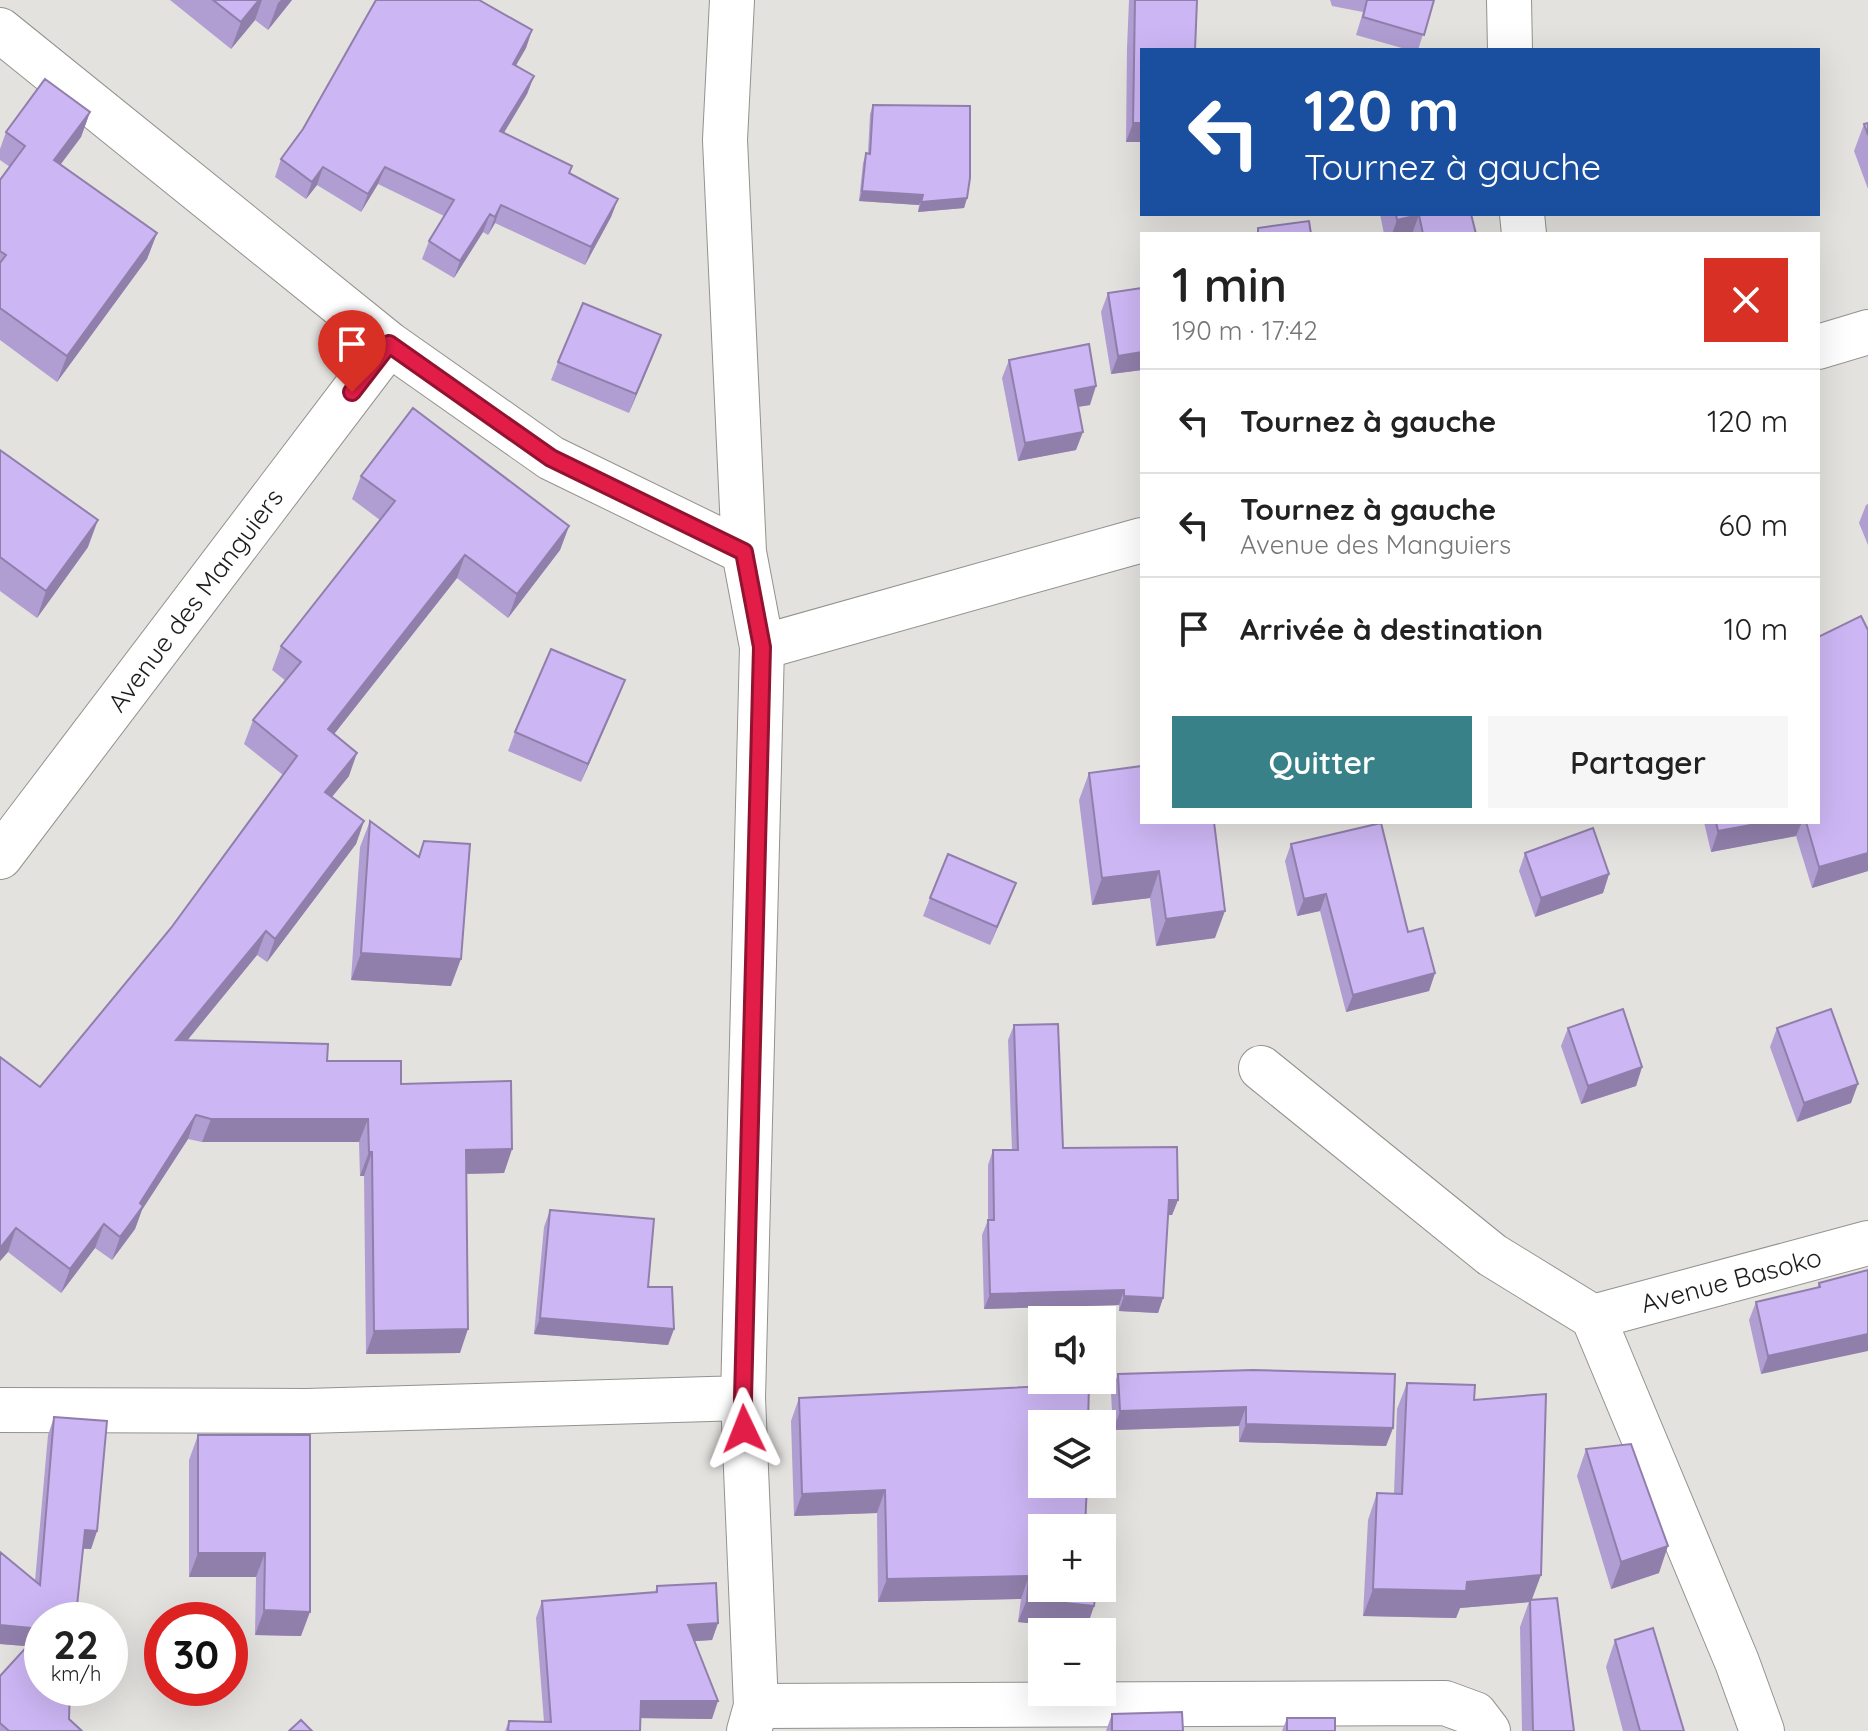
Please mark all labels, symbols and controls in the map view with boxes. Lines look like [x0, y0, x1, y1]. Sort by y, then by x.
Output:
text: 120 m [1304, 75, 1459, 145]
icon: left [1172, 80, 1276, 184]
text: Tournez à gauche [1304, 144, 1601, 189]
text: 1 min [1172, 254, 1287, 314]
button: close [1704, 258, 1788, 342]
pin [318, 310, 386, 392]
text: 190 m · 17:42 [1172, 314, 1318, 347]
icon: arrive [330, 322, 374, 366]
icon: left [1172, 399, 1216, 443]
text: Tournez à gauche [1240, 402, 1496, 440]
text: 120 m [1707, 402, 1788, 440]
street label: Avenue des Manguiers [100, 482, 290, 718]
text: Tournez à gauche [1240, 490, 1496, 528]
icon: left [1172, 503, 1216, 547]
text: 60 m [1718, 506, 1788, 544]
text: Avenue des Manguiers [1240, 528, 1511, 561]
icon: arrive [1172, 607, 1216, 651]
text: Arrivée à destination [1240, 610, 1543, 648]
text: 10 m [1724, 610, 1788, 648]
button: Quitter [1172, 716, 1472, 808]
button: Partager [1488, 716, 1788, 808]
street label: Avenue Basoko [1637, 1240, 1825, 1320]
map controls [1028, 1306, 1116, 1706]
button: sound [1028, 1306, 1116, 1394]
position arrow [702, 1387, 786, 1471]
button: layers [1028, 1410, 1116, 1498]
button: + [1028, 1514, 1116, 1602]
speed limit sign: 30 [144, 1602, 248, 1706]
button: − [1028, 1618, 1116, 1706]
text: 22 [53, 1619, 99, 1669]
text: km/h [51, 1661, 101, 1686]

